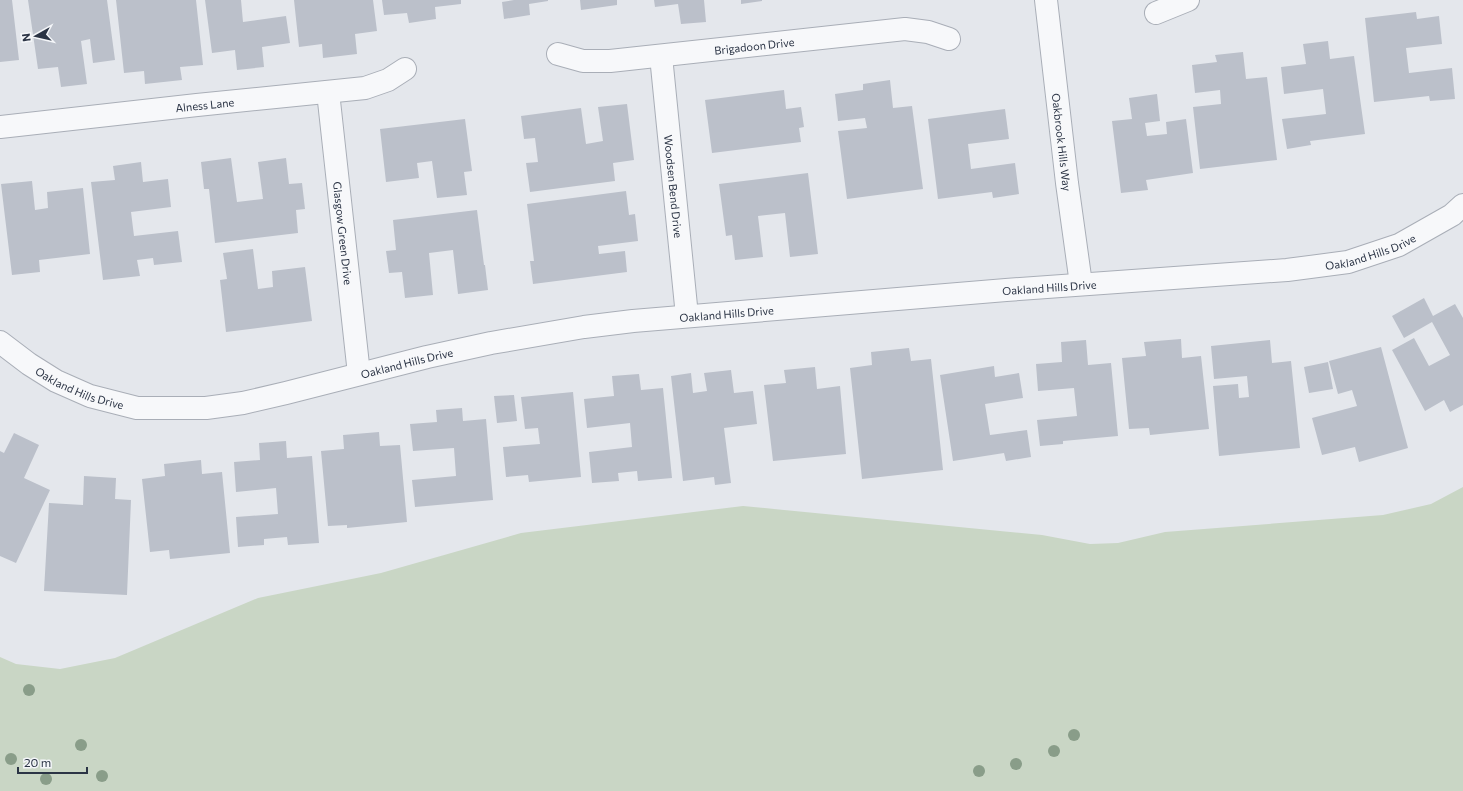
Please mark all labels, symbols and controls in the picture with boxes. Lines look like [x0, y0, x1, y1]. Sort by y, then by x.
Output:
north arrow [16, 16, 56, 56]
text: N [19, 32, 33, 42]
street label: Brigadoon Drive [713, 35, 795, 56]
street label: Oakbrook Hills Way [1050, 92, 1075, 192]
street label: Alness Lane [175, 95, 235, 114]
street label: Woodsen Bend Drive [662, 134, 686, 239]
street label: Glasgow Green Drive [331, 181, 356, 286]
street label: Oakland Hills Drive [1324, 231, 1418, 271]
street label: Oakland Hills Drive [1002, 277, 1097, 297]
street label: Oakland Hills Drive [679, 303, 774, 324]
street label: Oakland Hills Drive [359, 345, 454, 380]
street label: Oakland Hills Drive [33, 363, 125, 411]
scale bar [18, 749, 87, 775]
text: 20 m [24, 755, 51, 769]

